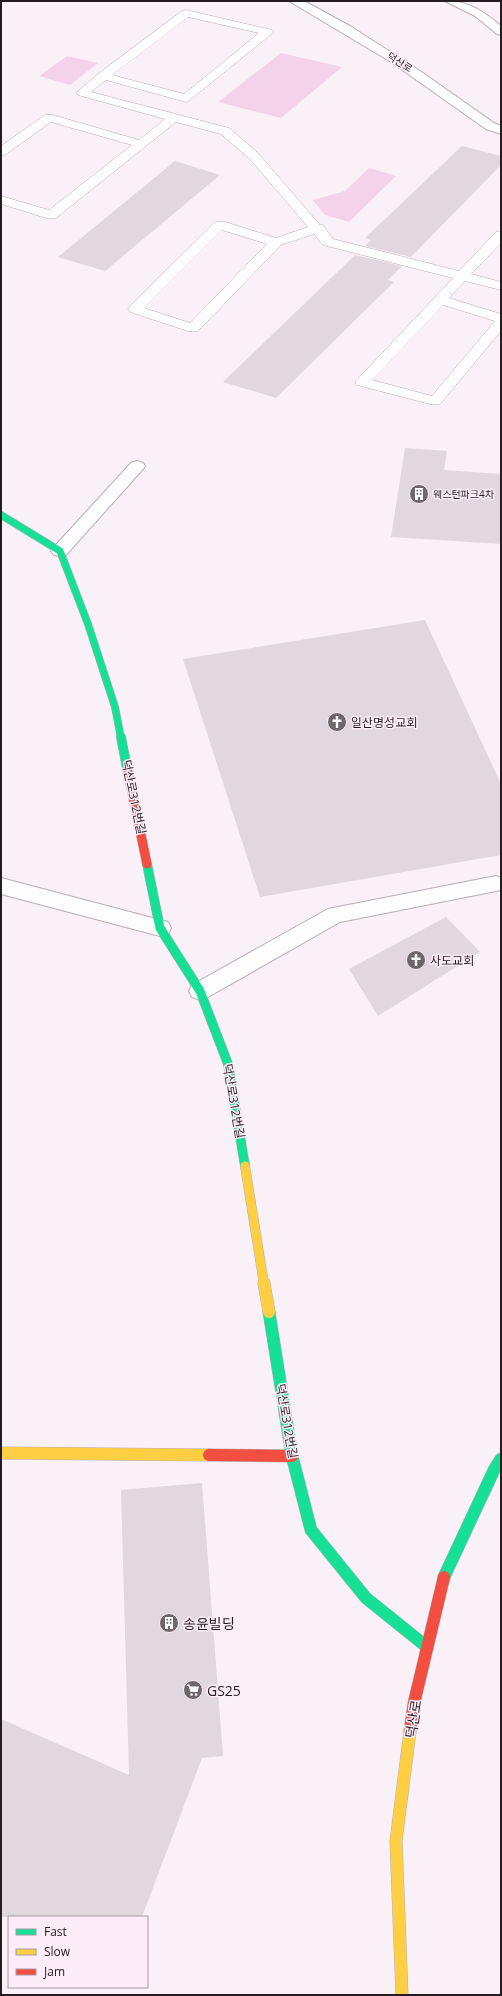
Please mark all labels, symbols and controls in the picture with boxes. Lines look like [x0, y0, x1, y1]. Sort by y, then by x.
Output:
street label: 덕산로 [385, 49, 415, 75]
building icon: 웨스턴파크4차 [408, 483, 430, 505]
place label: 웨스턴파크4차 [433, 487, 495, 501]
church icon: 일산명성교회 [326, 711, 348, 733]
place label: 일산명성교회 [351, 714, 417, 731]
street label: 덕산로312번길 [118, 758, 150, 836]
church icon: 사도교회 [405, 949, 427, 971]
place label: 사도교회 [430, 952, 474, 969]
street label: 덕산로312번길 [219, 1062, 249, 1140]
street label: 덕산로312번길 [272, 1382, 302, 1460]
building icon: 송윤빌딩 [158, 1612, 180, 1634]
place label: 송윤빌딩 [183, 1614, 235, 1633]
supermarket icon: GS25 [182, 1679, 204, 1701]
place label: GS25 [207, 1681, 241, 1700]
street label: 덕산로 [401, 1698, 425, 1740]
legend [8, 1916, 148, 1988]
text: Fast [44, 1923, 67, 1940]
text: Slow [44, 1943, 71, 1960]
text: Jam [43, 1963, 65, 1980]

